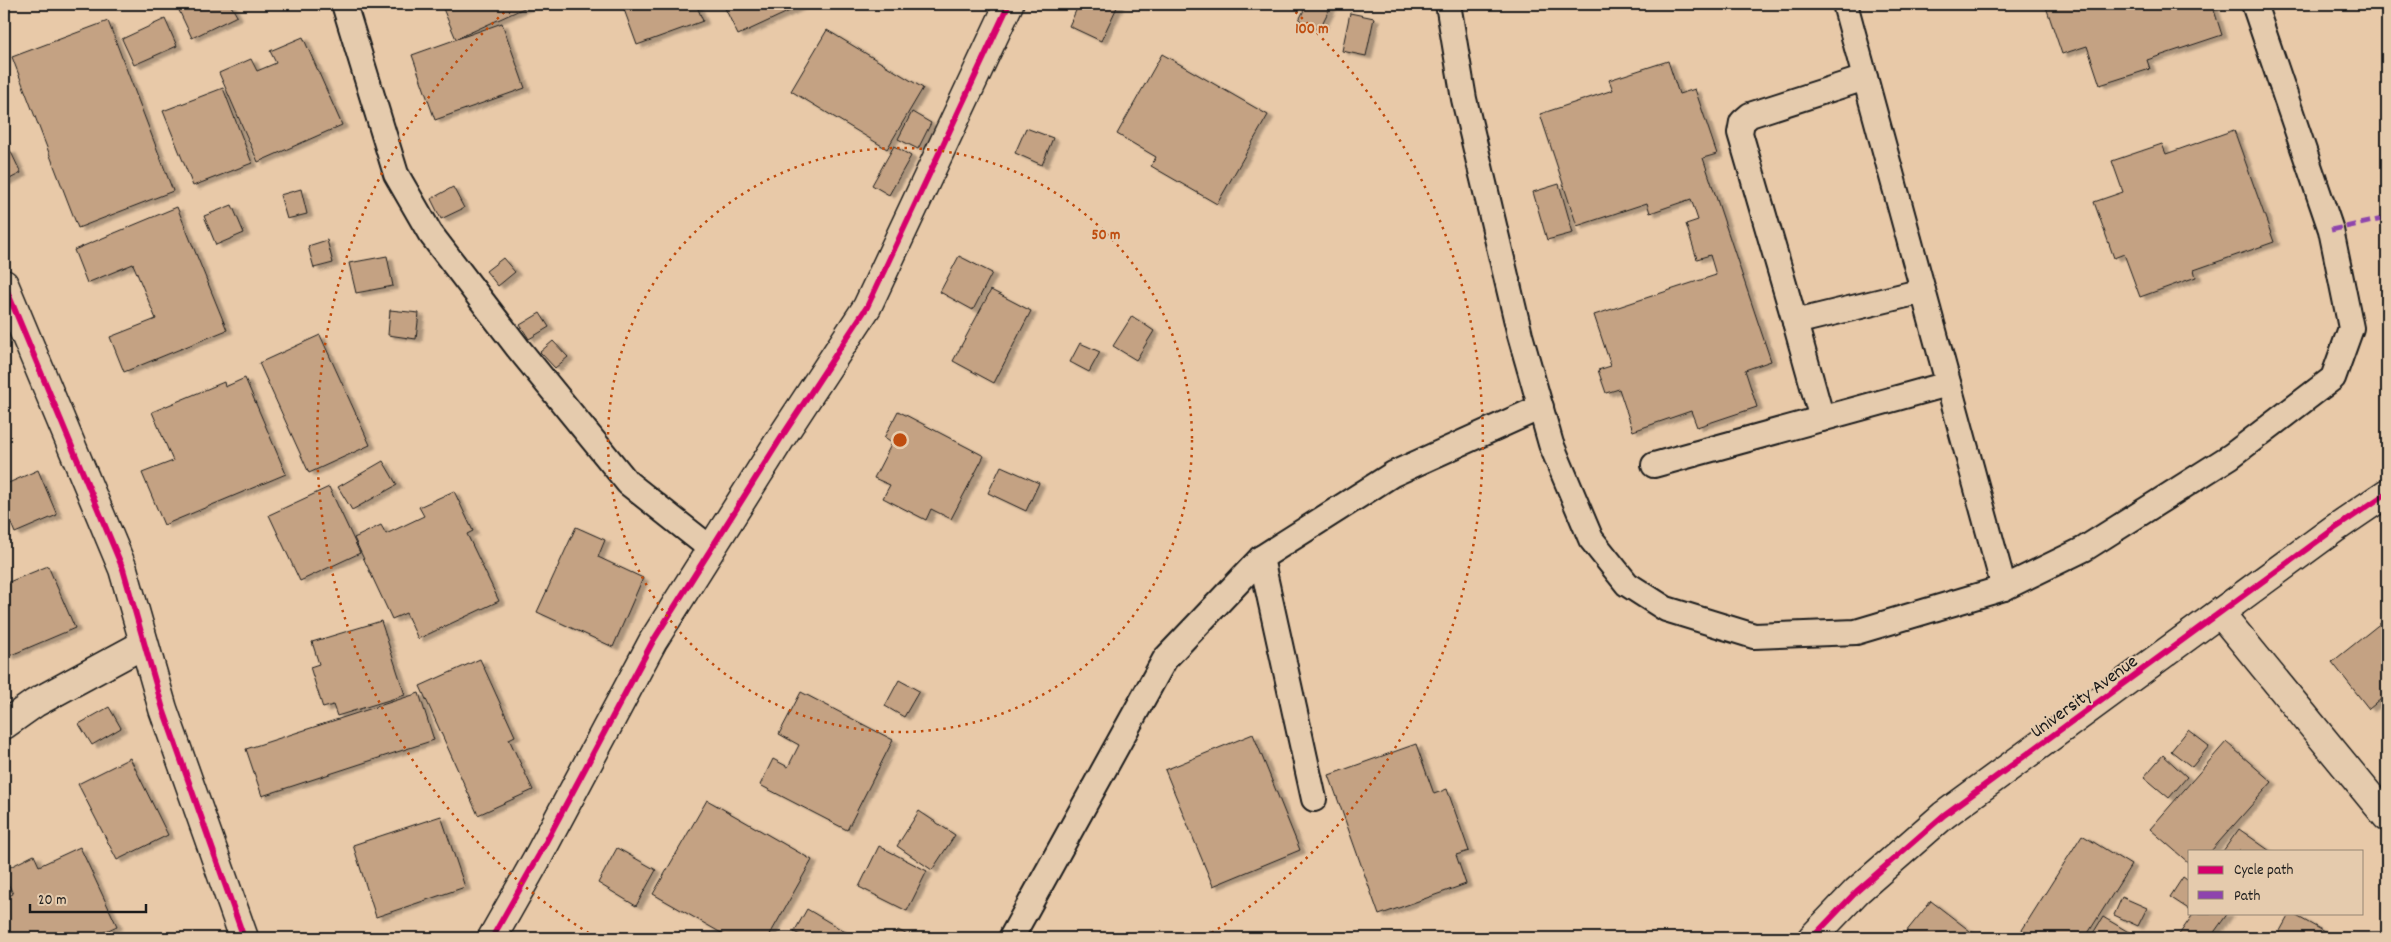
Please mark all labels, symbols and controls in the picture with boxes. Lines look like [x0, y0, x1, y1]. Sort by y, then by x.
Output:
text: 100 m [1295, 19, 1329, 41]
text: 50 m [1092, 225, 1120, 247]
centre of rings [891, 431, 909, 449]
street label: University Avenue [2026, 650, 2144, 746]
legend [2188, 850, 2364, 914]
text: Cycle path [2234, 860, 2294, 882]
scale bar [30, 882, 146, 914]
text: Path [2234, 886, 2260, 908]
text: 20 m [38, 890, 66, 912]

